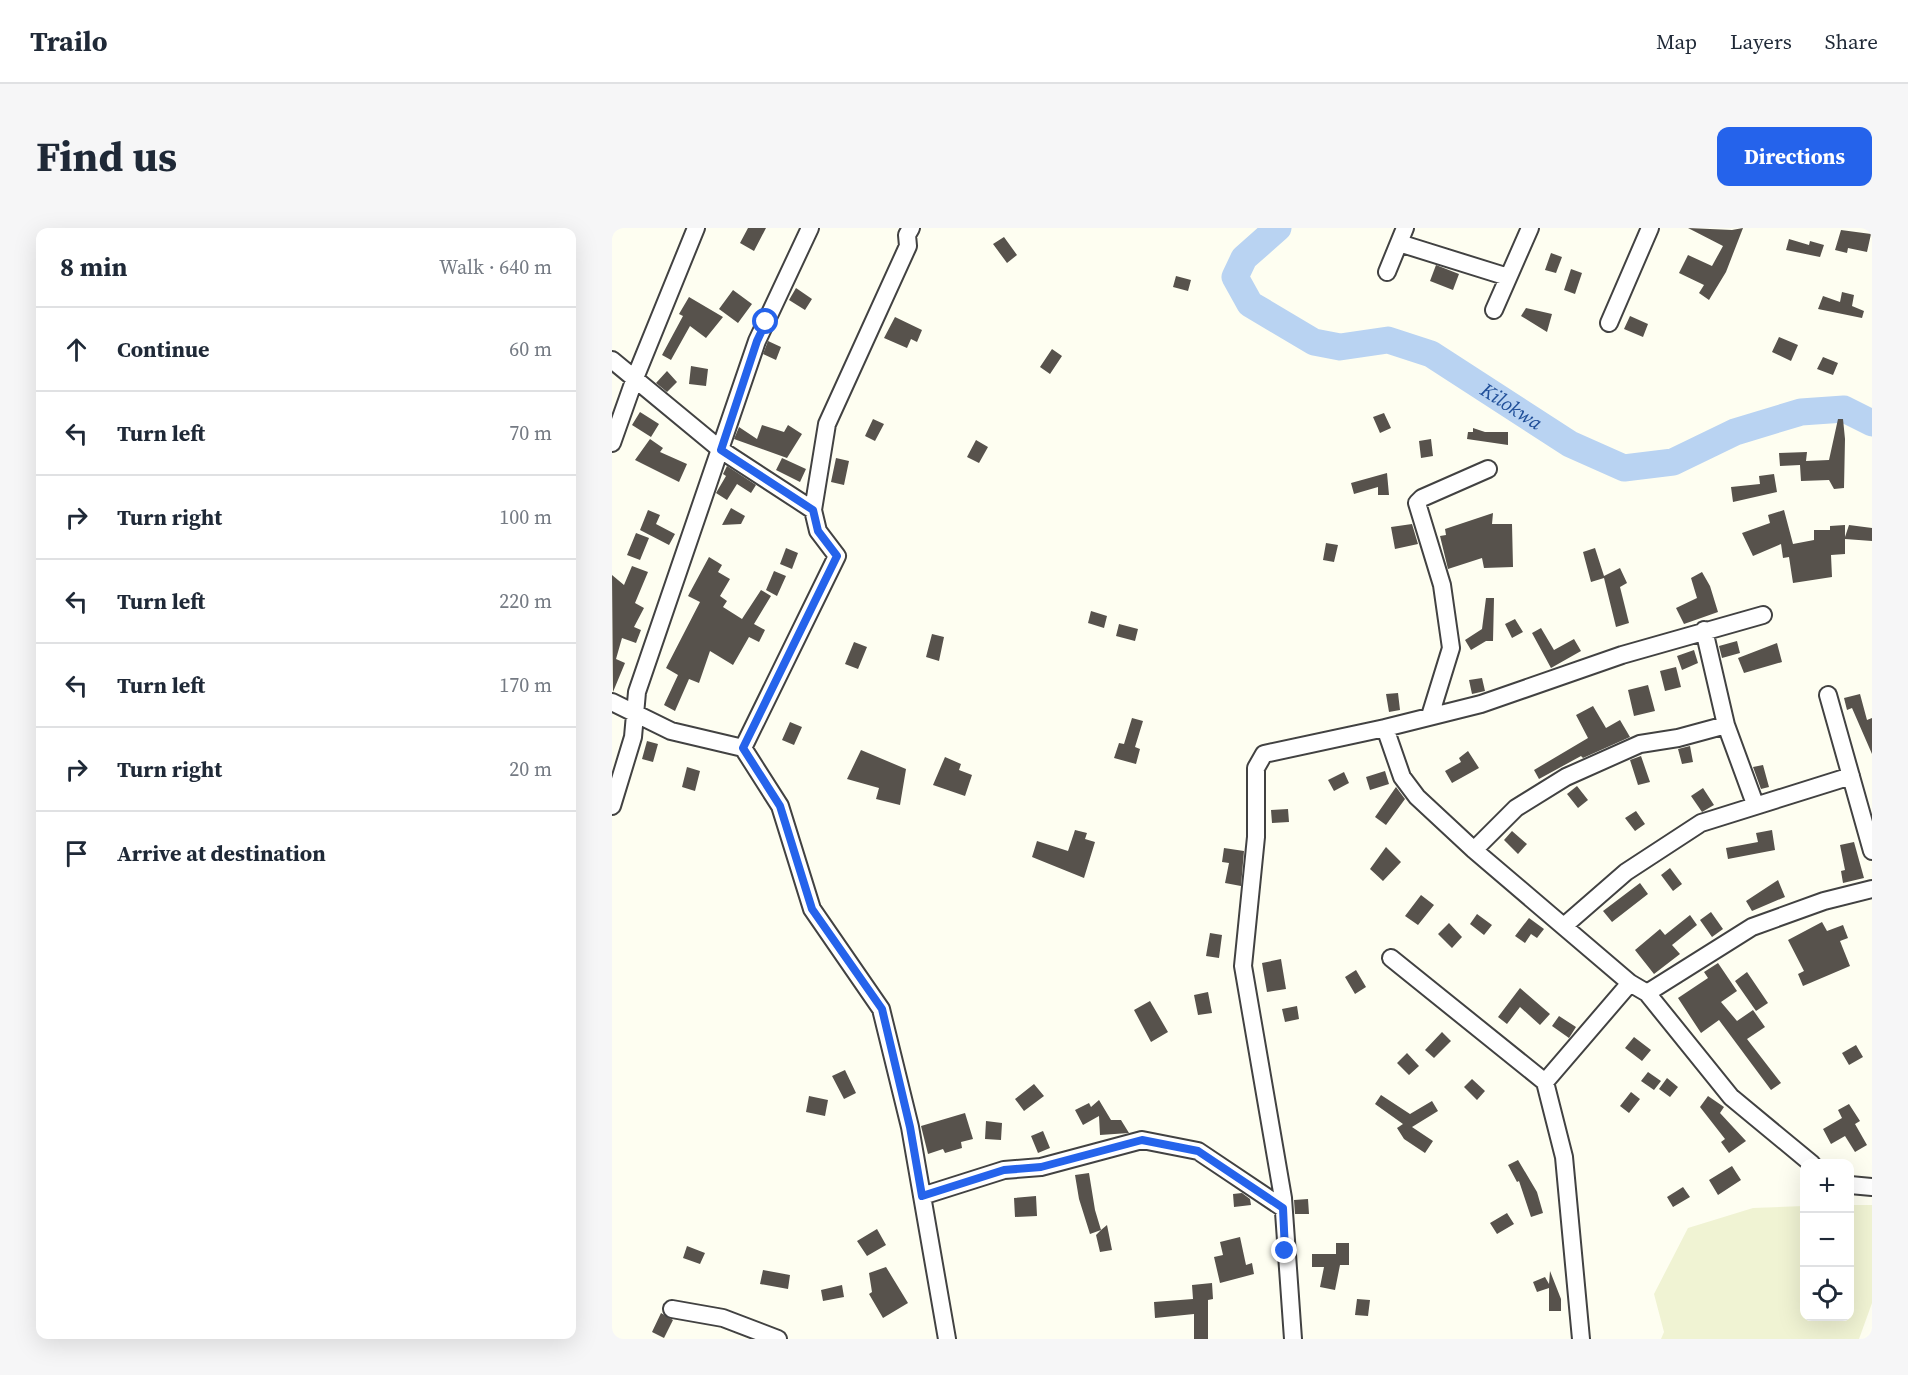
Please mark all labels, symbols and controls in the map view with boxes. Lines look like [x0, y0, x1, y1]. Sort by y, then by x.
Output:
text: Trailo [30, 22, 108, 60]
text: Map [1656, 27, 1697, 56]
text: Layers [1730, 27, 1792, 56]
text: Share [1825, 27, 1878, 56]
text: Find us [36, 127, 177, 185]
button: Directions [1717, 127, 1872, 186]
text: 8 min [60, 249, 127, 285]
text: Walk · 640 m [439, 253, 552, 281]
route start [752, 308, 778, 334]
icon: ahead [60, 333, 93, 366]
text: Continue [117, 334, 210, 364]
text: 60 m [509, 335, 552, 363]
water label: Kilokwa [1474, 375, 1549, 437]
icon: left [60, 417, 93, 450]
text: Turn left [117, 418, 205, 448]
text: 70 m [509, 419, 552, 447]
icon: right [60, 501, 93, 534]
text: Turn right [117, 502, 222, 532]
text: 100 m [499, 503, 552, 531]
icon: left [60, 585, 93, 618]
text: Turn left [117, 586, 205, 616]
text: 220 m [499, 587, 552, 615]
icon: left [60, 669, 93, 702]
text: Turn left [117, 670, 205, 700]
text: 170 m [499, 671, 552, 699]
icon: right [60, 753, 93, 786]
text: Turn right [117, 754, 222, 784]
text: 20 m [509, 755, 552, 783]
icon: arrive [60, 837, 93, 870]
text: Arrive at destination [117, 838, 326, 868]
map controls [1800, 1159, 1854, 1321]
button: + [1800, 1159, 1854, 1213]
button: − [1800, 1213, 1854, 1267]
route end [1271, 1237, 1297, 1263]
button: locate [1800, 1267, 1854, 1321]

